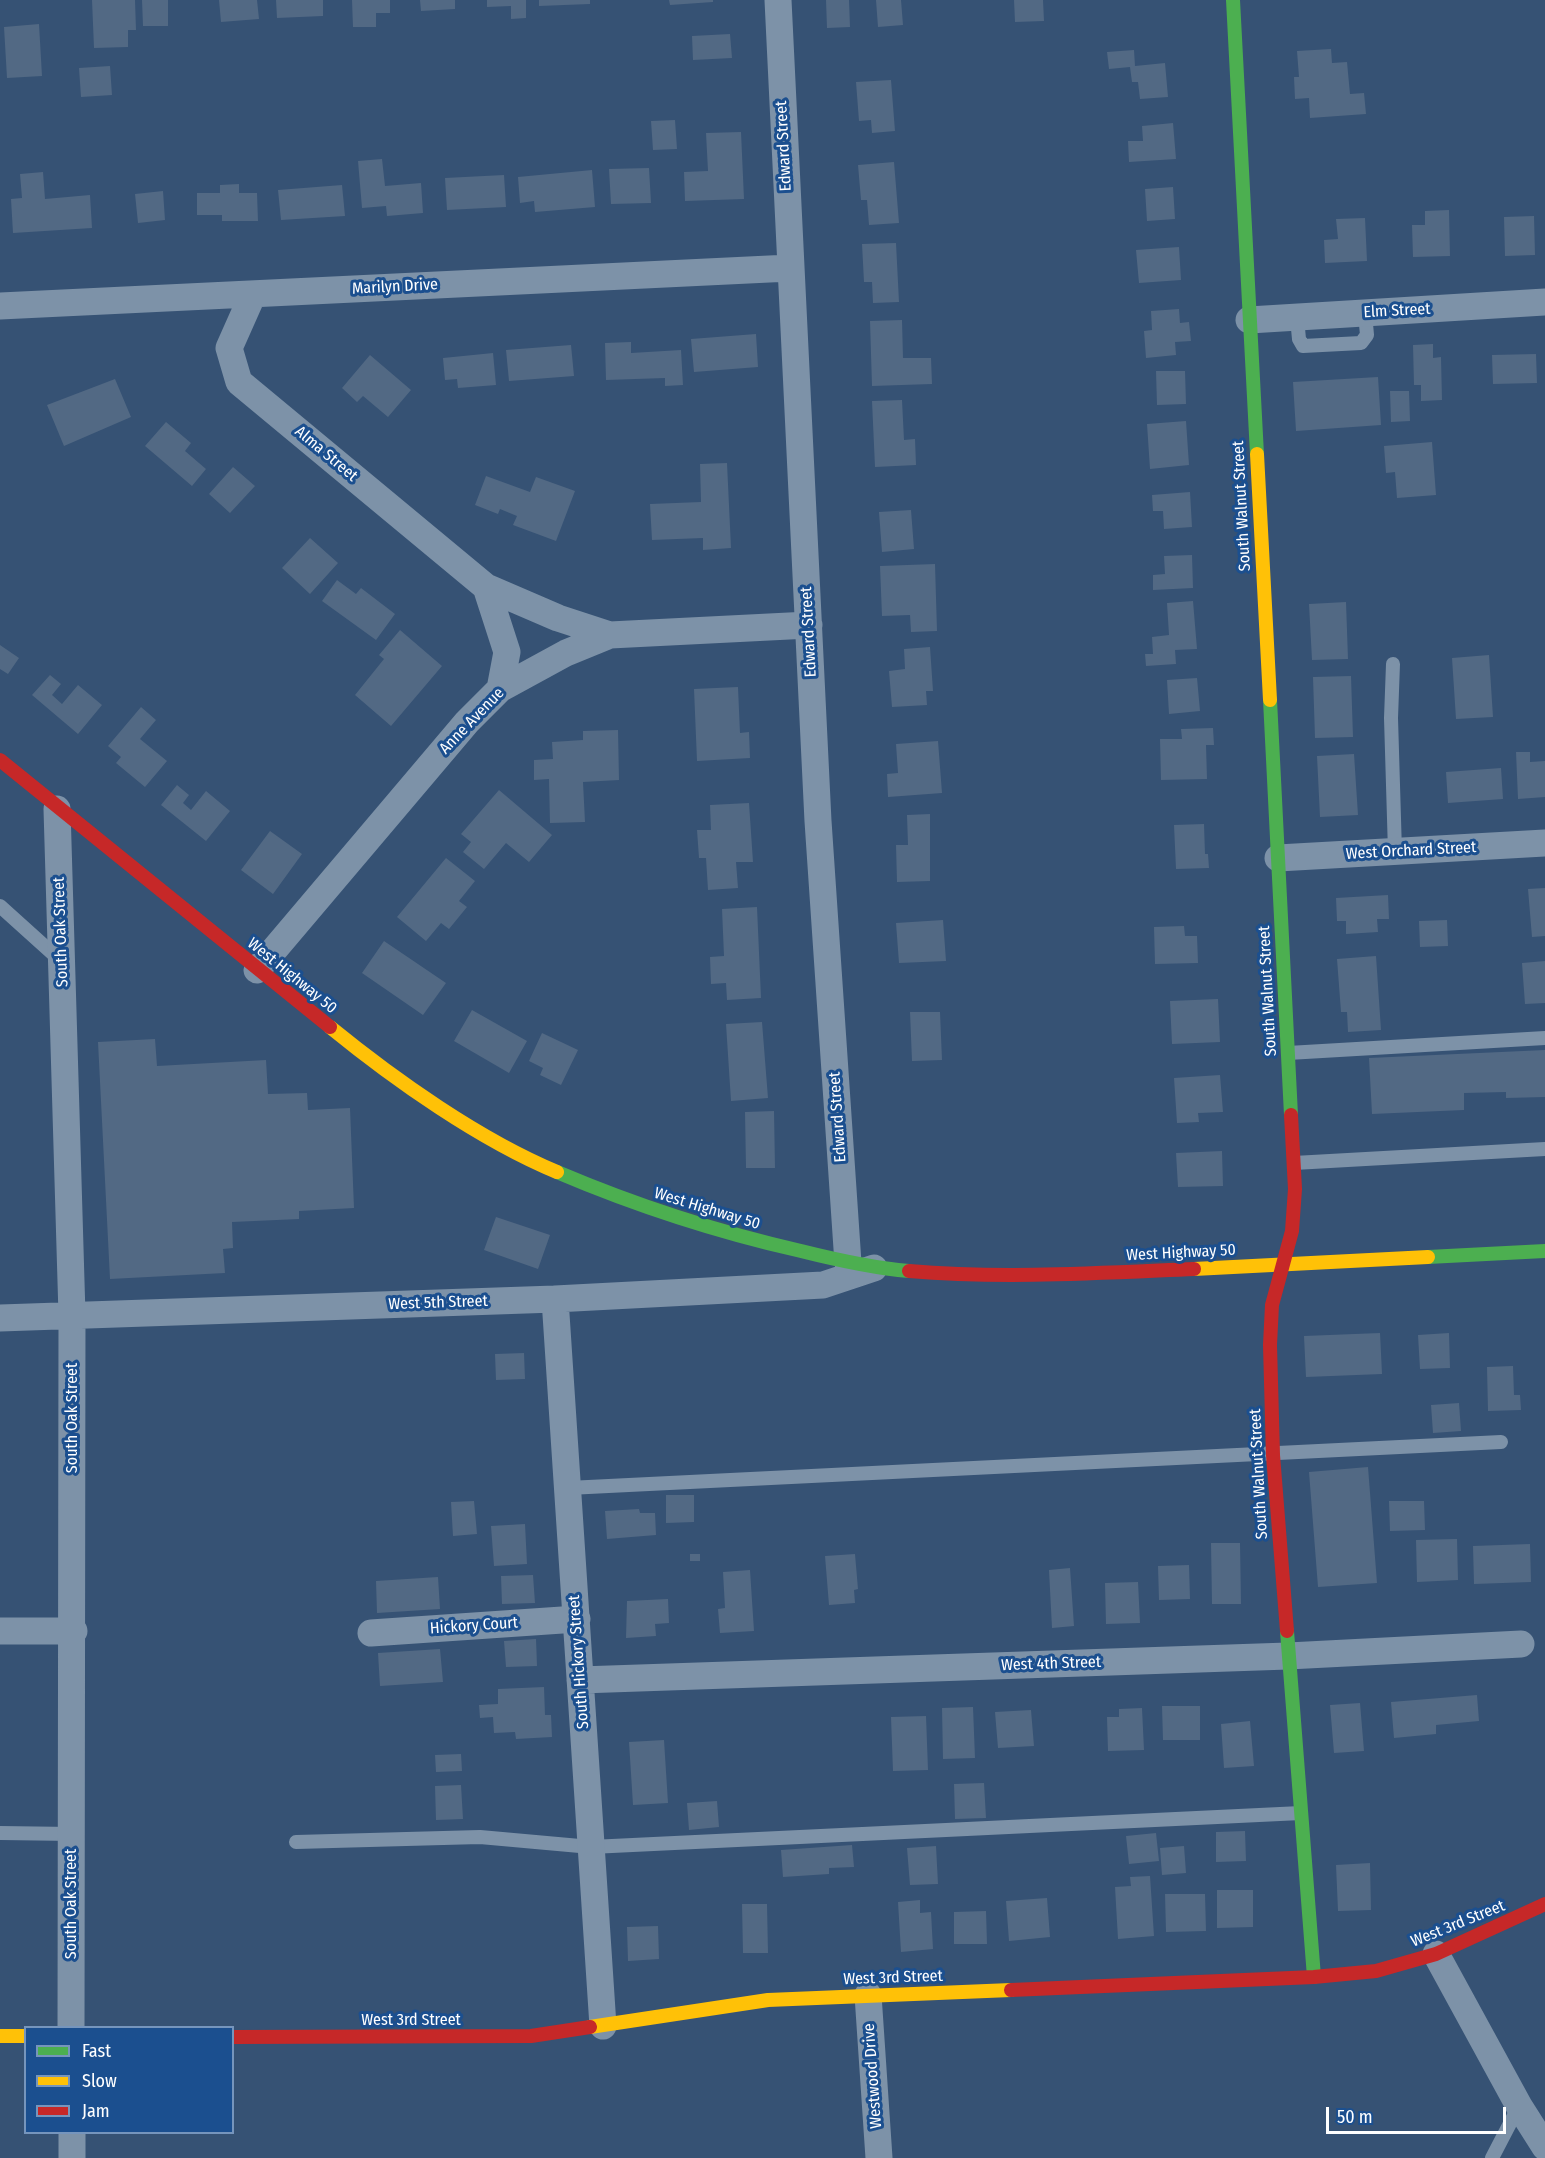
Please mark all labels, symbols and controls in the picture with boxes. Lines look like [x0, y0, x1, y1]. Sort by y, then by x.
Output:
street label: Edward Street [772, 100, 796, 192]
street label: Marilyn Drive [352, 275, 438, 299]
street label: Elm Street [1363, 300, 1431, 322]
street label: Alma Street [291, 422, 361, 486]
street label: South Walnut Street [1229, 440, 1255, 572]
street label: Edward Street [797, 586, 821, 678]
street label: Anne Avenue [436, 684, 508, 758]
street label: West Orchard Street [1345, 838, 1477, 864]
street label: South Oak Street [49, 876, 73, 988]
street label: South Walnut Street [1255, 925, 1281, 1057]
street label: West Highway 50 [243, 934, 341, 1018]
street label: Edward Street [825, 1071, 851, 1163]
street label: West Highway 50 [652, 1184, 762, 1234]
street label: West Highway 50 [1126, 1241, 1236, 1265]
street label: West 5th Street [388, 1292, 488, 1314]
street label: South Oak Street [63, 1363, 83, 1473]
street label: South Walnut Street [1246, 1408, 1272, 1540]
street label: South Hickory Street [565, 1594, 593, 1730]
street label: Hickory Court [429, 1613, 519, 1639]
street label: West 4th Street [1001, 1653, 1101, 1675]
street label: South Oak Street [62, 1849, 82, 1959]
street label: West 3rd Street [1408, 1896, 1508, 1952]
street label: West 3rd Street [843, 1967, 943, 1989]
street label: West 3rd Street [361, 2011, 461, 2031]
street label: Westwood Drive [860, 2023, 886, 2129]
legend [24, 2026, 234, 2134]
text: Fast [82, 2040, 111, 2062]
text: Slow [82, 2070, 117, 2092]
scale bar [1329, 2095, 1509, 2133]
text: Jam [82, 2100, 110, 2122]
text: 50 m [1337, 2106, 1373, 2128]

